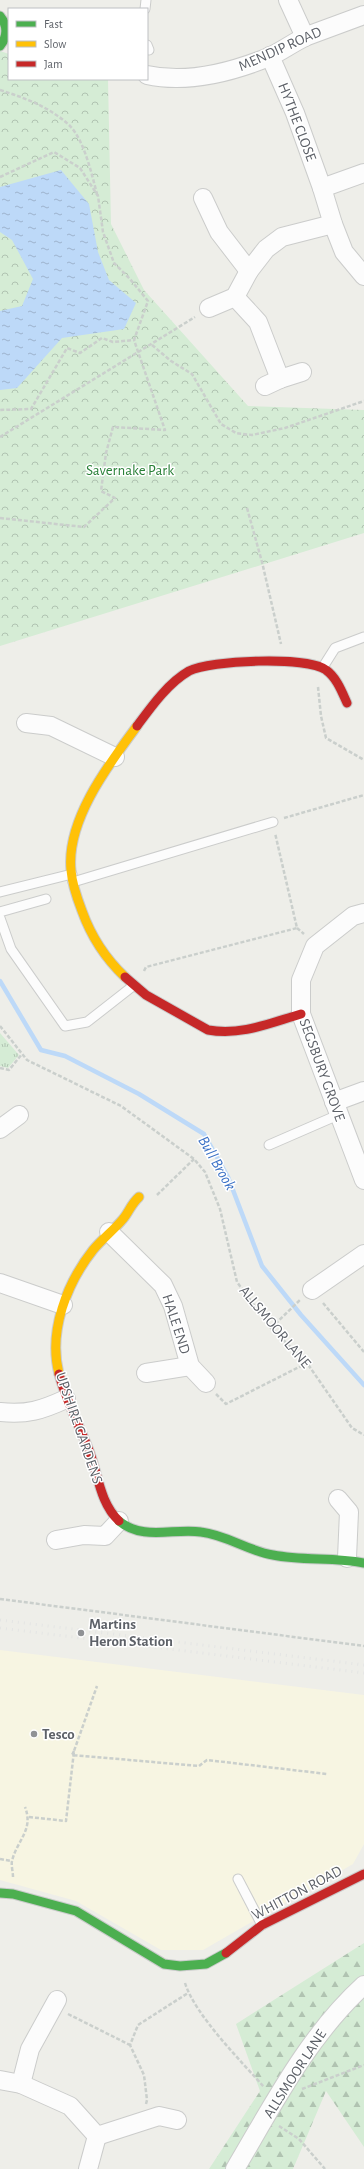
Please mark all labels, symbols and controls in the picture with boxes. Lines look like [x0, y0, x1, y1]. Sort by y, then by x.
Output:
legend [8, 8, 148, 80]
text: Fast [44, 18, 63, 30]
street label: MENDIP ROAD [236, 24, 324, 74]
text: Slow [44, 38, 66, 50]
text: Jam [44, 58, 63, 70]
street label: HYTHE CLOSE [275, 81, 319, 163]
park label: Savernake Park [86, 463, 174, 478]
street label: SEGSBURY GROVE [296, 1017, 348, 1123]
water label: Bull Brook [195, 1133, 239, 1193]
street label: ALLSMOOR LANE [236, 1283, 314, 1371]
street label: HALE END [159, 1292, 193, 1356]
street label: UPSHIRE GARDENS [53, 1370, 105, 1486]
place label: Martins Heron Station [89, 1617, 173, 1649]
marker: Martins Heron Station [76, 1628, 86, 1638]
place label: Tesco [42, 1727, 75, 1742]
marker: Tesco [29, 1729, 39, 1739]
street label: WHITTON ROAD [249, 1863, 345, 1923]
street label: ALLSMOOR LANE [261, 2027, 329, 2121]

